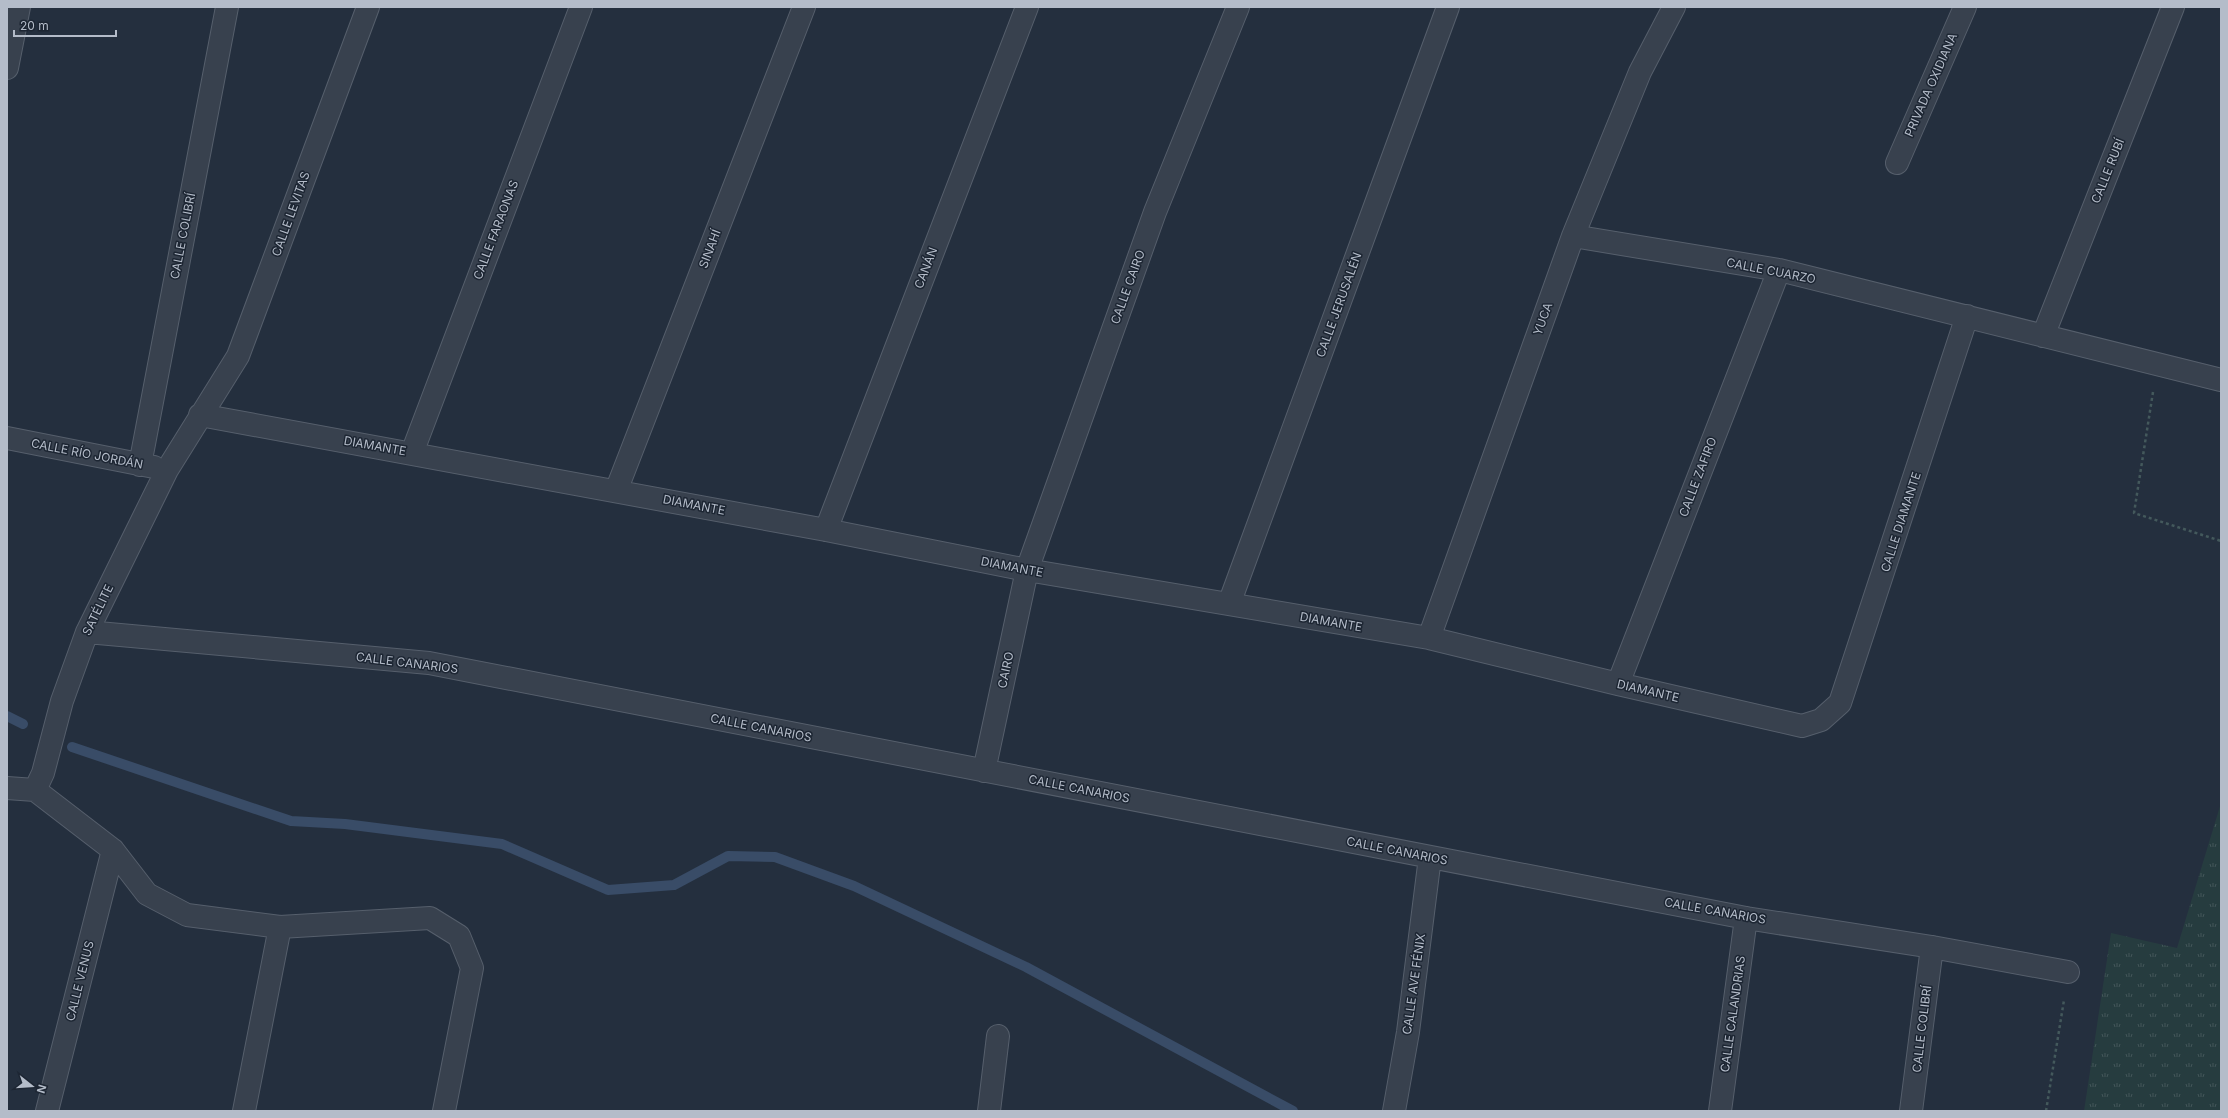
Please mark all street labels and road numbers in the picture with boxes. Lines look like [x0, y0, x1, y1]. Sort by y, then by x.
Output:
street label: PRIVADA OXIDIANA [1901, 31, 1960, 139]
street label: CALLE RUBÍ [2088, 135, 2128, 205]
street label: CALLE LEVITAS [268, 169, 313, 258]
street label: CALLE FARAONAS [470, 178, 521, 282]
street label: CALLE COLIBRÍ [167, 191, 198, 280]
street label: SINAHÍ [695, 227, 724, 270]
street label: CANÁN [911, 245, 940, 291]
street label: CALLE CAIRO [1107, 248, 1148, 326]
street label: CALLE JERUSALÉN [1313, 250, 1365, 359]
street label: CALLE CUARZO [1725, 254, 1817, 287]
street label: YUCA [1530, 300, 1555, 337]
street label: DIAMANTE [343, 433, 408, 458]
street label: CALLE RÍO JORDÁN [30, 435, 144, 472]
street label: CALLE ZAFIRO [1675, 435, 1720, 519]
street label: CALLE DIAMANTE [1877, 470, 1924, 574]
street label: DIAMANTE [662, 491, 727, 518]
street label: DIAMANTE [980, 553, 1045, 580]
street label: SATÉLITE [79, 582, 116, 638]
street label: DIAMANTE [1299, 609, 1364, 634]
street label: CALLE CANARIOS [355, 649, 459, 676]
street label: CAIRO [994, 650, 1017, 690]
street label: DIAMANTE [1616, 676, 1681, 705]
street label: CALLE CANARIOS [709, 710, 813, 745]
street label: CALLE CANARIOS [1027, 771, 1131, 806]
street label: CALLE CANARIOS [1345, 833, 1449, 868]
street label: CALLE CANARIOS [1663, 894, 1767, 927]
street label: CALLE AVE FÉNIX [1399, 932, 1428, 1036]
street label: CALLE VENUS [62, 939, 97, 1023]
street label: CALLE CALANDRIAS [1717, 954, 1748, 1073]
street label: CALLE COLIBRÍ [1909, 984, 1934, 1073]

